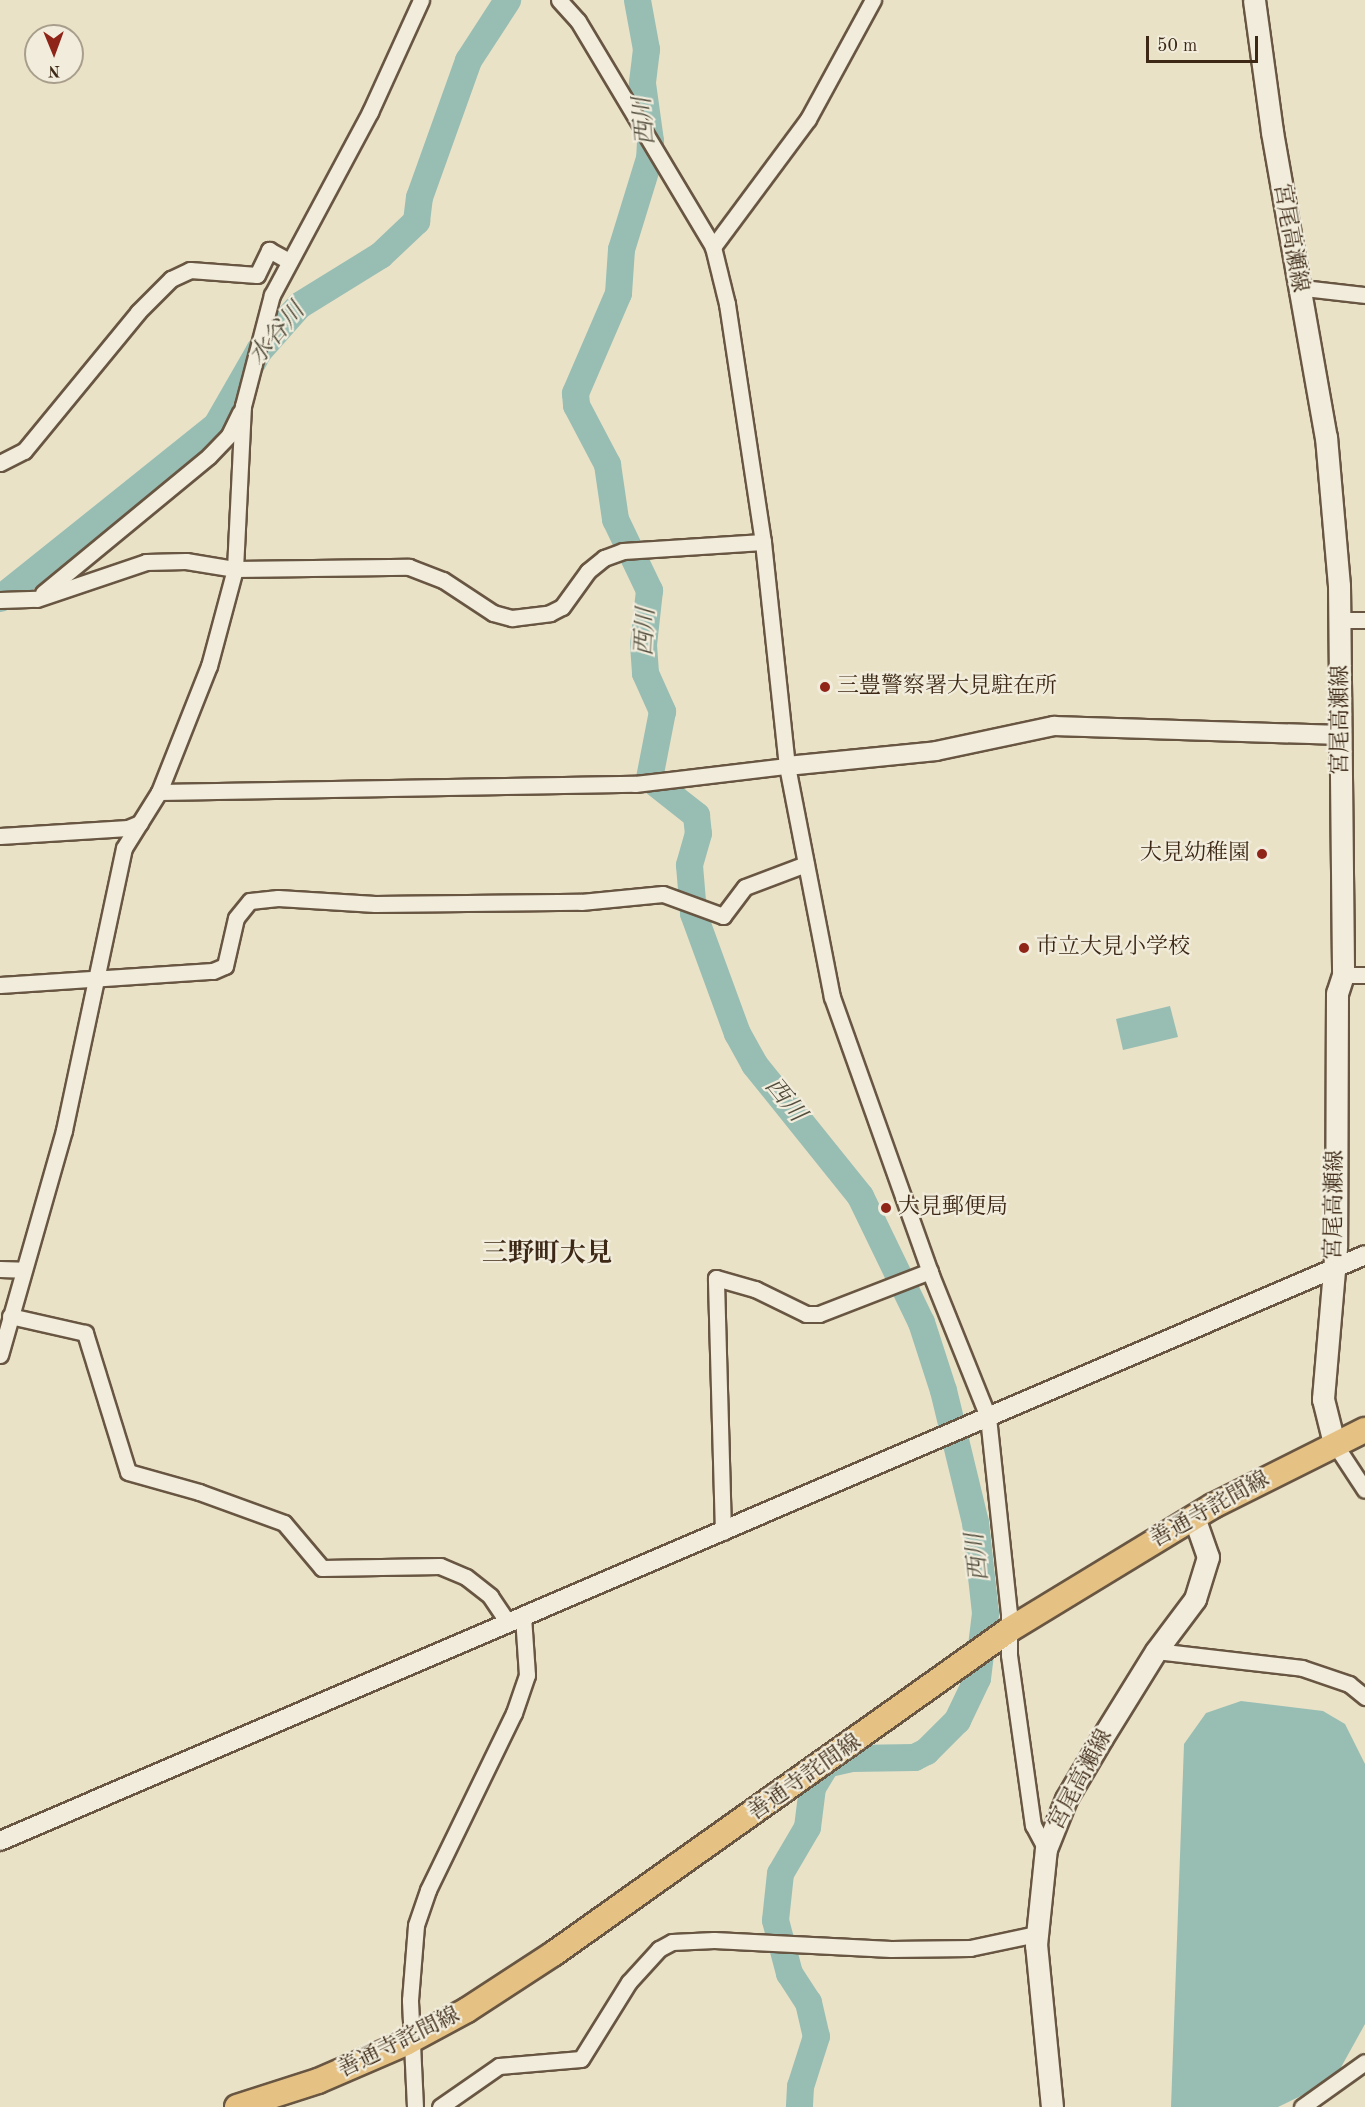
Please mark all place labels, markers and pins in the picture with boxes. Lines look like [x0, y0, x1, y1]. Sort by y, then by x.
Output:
place label: 三豊警察署大見駐在所 [837, 674, 1057, 700]
marker: 三豊警察署大見駐在所 [818, 680, 832, 694]
place label: 大見幼稚園 [1140, 841, 1250, 867]
marker: 大見幼稚園 [1255, 847, 1269, 861]
place label: 市立大見小学校 [1036, 935, 1190, 961]
marker: 市立大見小学校 [1017, 941, 1031, 955]
place label: 大見郵便局 [898, 1195, 1008, 1221]
marker: 大見郵便局 [879, 1201, 893, 1215]

